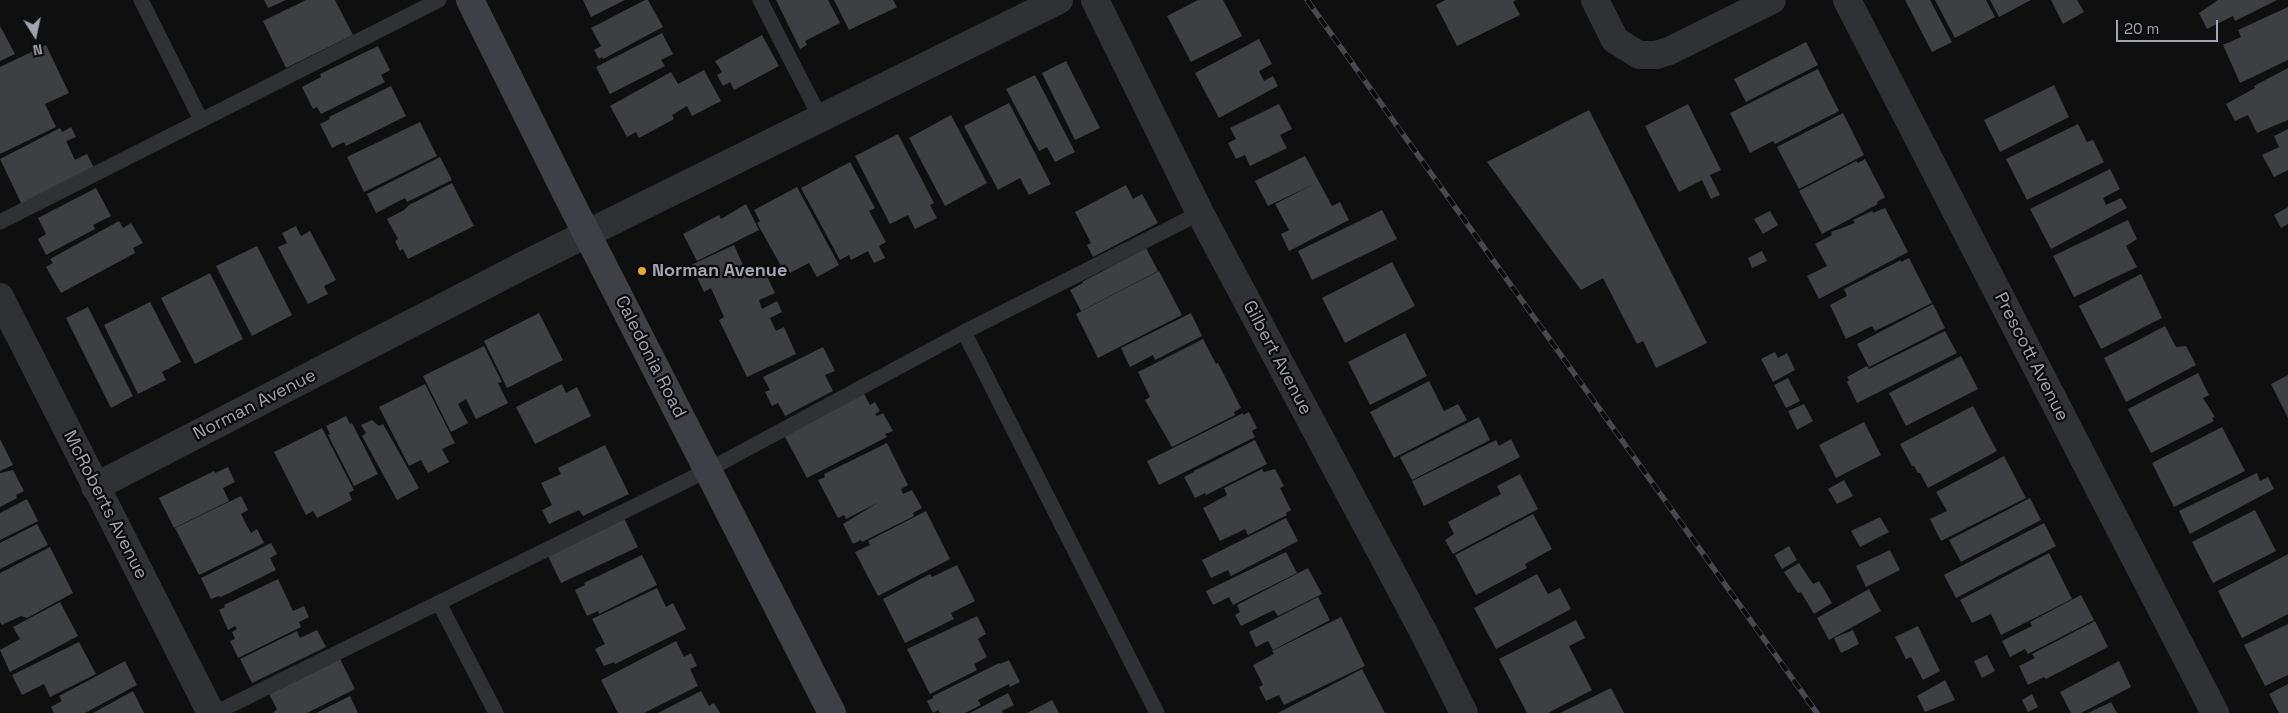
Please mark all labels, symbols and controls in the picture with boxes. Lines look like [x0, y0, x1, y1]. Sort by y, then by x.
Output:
north arrow [10, 10, 60, 60]
scale bar [2118, 10, 2220, 42]
text: 20 m [2124, 19, 2159, 38]
text: N [31, 40, 44, 59]
place label: Norman Avenue [652, 260, 787, 282]
marker: Norman Avenue [636, 265, 648, 277]
street label: Prescott Avenue [1989, 289, 2073, 425]
street label: Caledonia Road [610, 292, 690, 422]
street label: Gilbert Avenue [1238, 297, 1316, 419]
street label: Norman Avenue [190, 365, 320, 445]
street label: McRoberts Avenue [58, 427, 152, 583]

